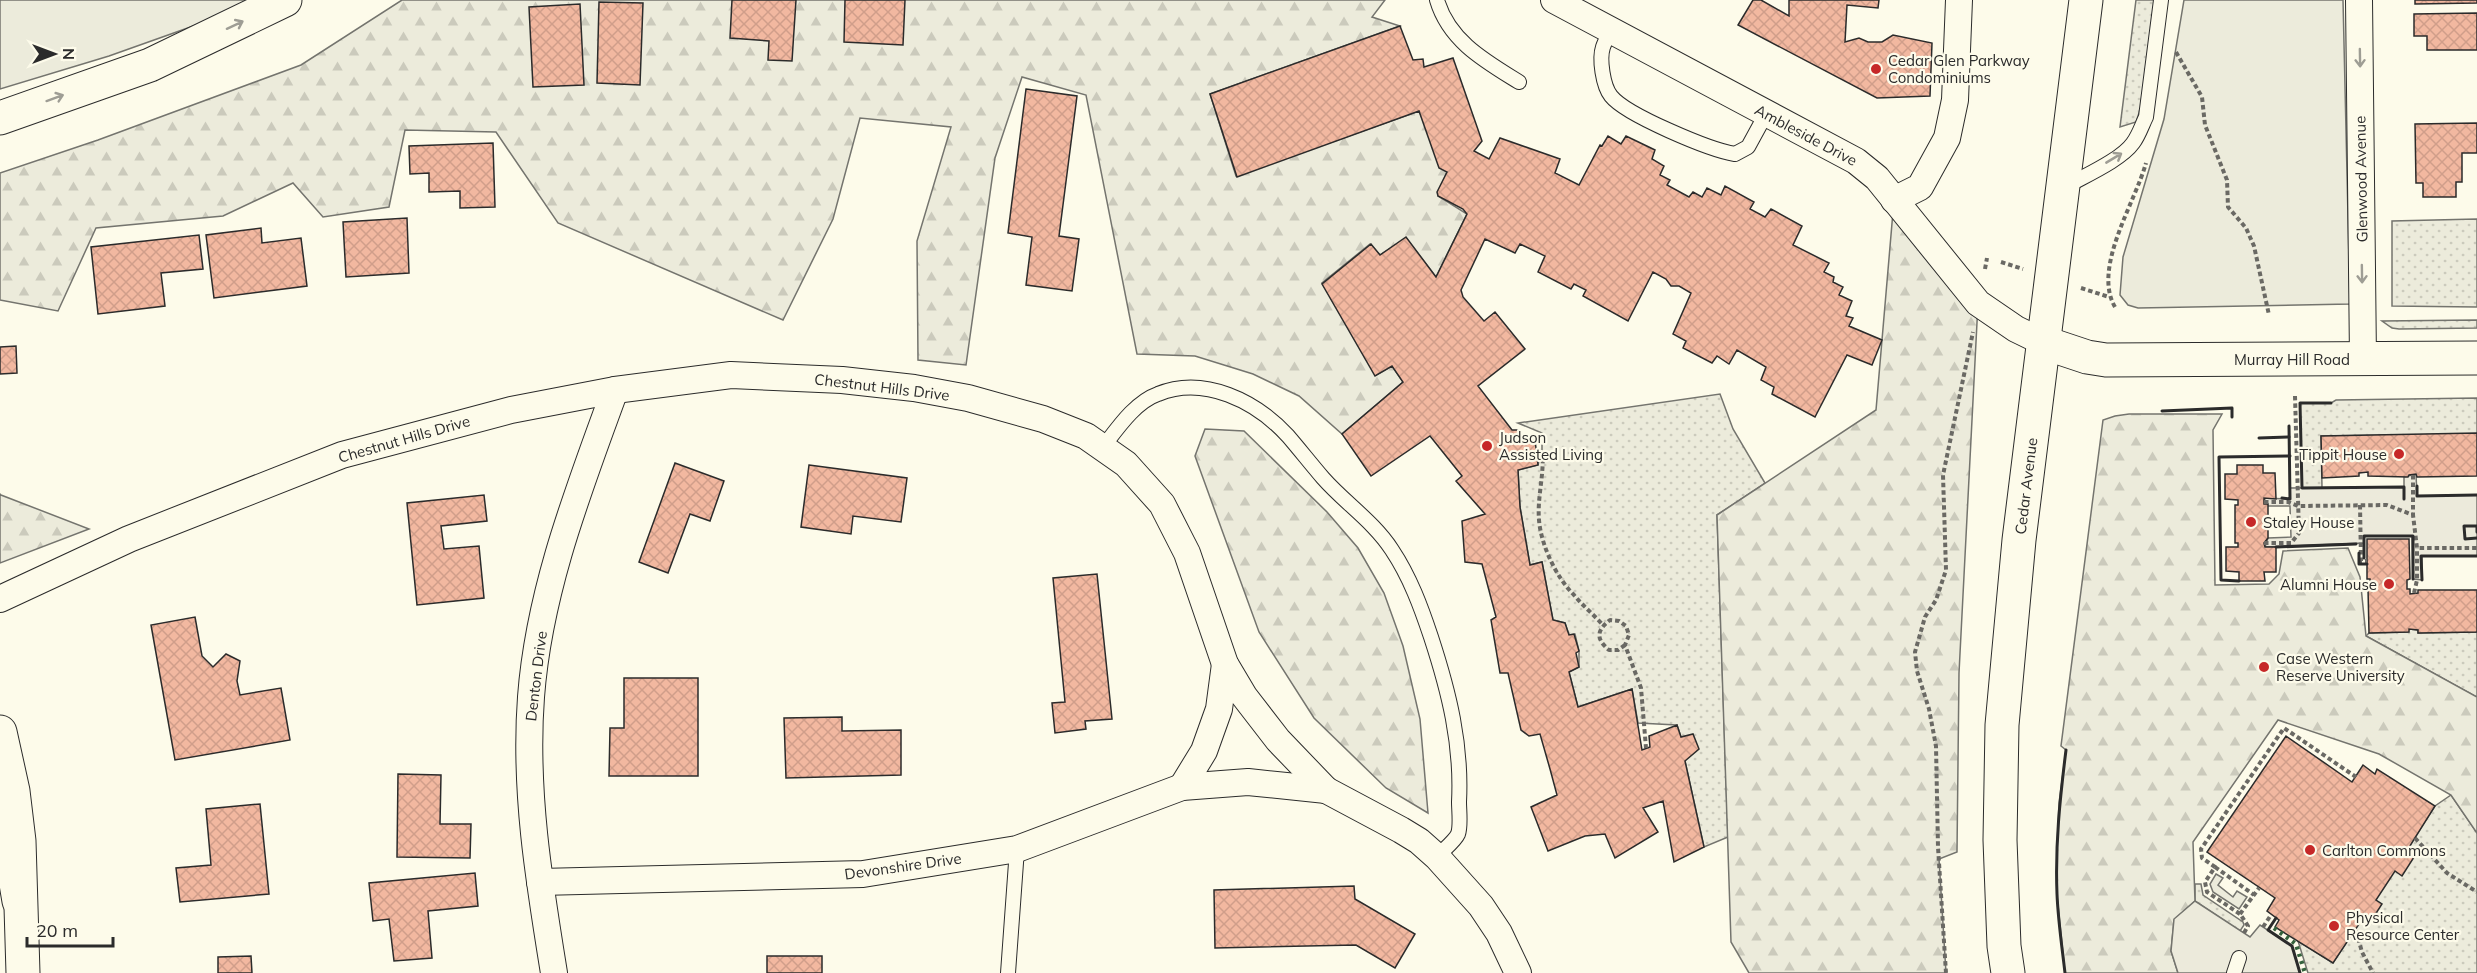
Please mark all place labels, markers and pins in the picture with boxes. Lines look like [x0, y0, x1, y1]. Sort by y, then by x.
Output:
place label: Cedar Glen Parkway Condominiums [1888, 51, 2030, 87]
marker: Cedar Glen Parkway Condominiums [1869, 62, 1883, 76]
place label: Judson Assisted Living [1499, 428, 1603, 464]
marker: Judson Assisted Living [1480, 439, 1494, 453]
place label: Tippit House [2299, 445, 2387, 464]
marker: Tippit House [2392, 447, 2406, 461]
place label: Staley House [2263, 513, 2354, 532]
marker: Staley House [2244, 515, 2258, 529]
place label: Alumni House [2280, 575, 2377, 594]
marker: Alumni House [2382, 577, 2396, 591]
place label: Case Western Reserve University [2276, 649, 2405, 685]
marker: Case Western Reserve University [2257, 660, 2271, 674]
place label: Carlton Commons [2322, 841, 2446, 860]
marker: Carlton Commons [2303, 843, 2317, 857]
place label: Physical Resource Center [2346, 908, 2460, 944]
marker: Physical Resource Center [2327, 919, 2341, 933]

